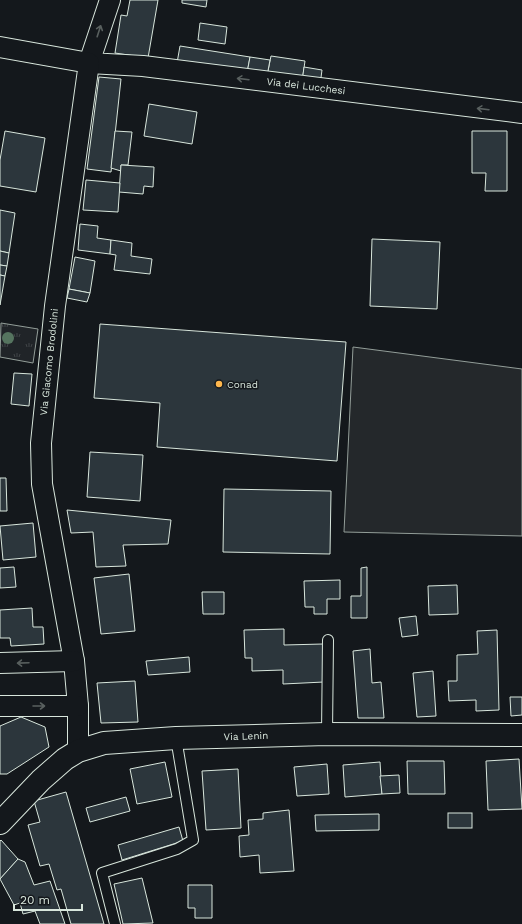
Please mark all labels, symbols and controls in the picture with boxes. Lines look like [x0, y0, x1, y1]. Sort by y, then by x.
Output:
one-way arrow [96, 25, 103, 38]
one-way arrow [237, 75, 250, 82]
street label: Via dei Lucchesi [266, 76, 346, 96]
one-way arrow [477, 105, 490, 112]
street label: Via Giacomo Brodolini [38, 308, 60, 416]
marker: Conad [214, 379, 224, 389]
place label: Conad [227, 379, 258, 390]
one-way arrow [17, 659, 30, 666]
one-way arrow [32, 702, 45, 710]
street label: Via Lenin [224, 730, 268, 742]
scale bar [14, 886, 82, 912]
text: 20 m [20, 893, 50, 907]

